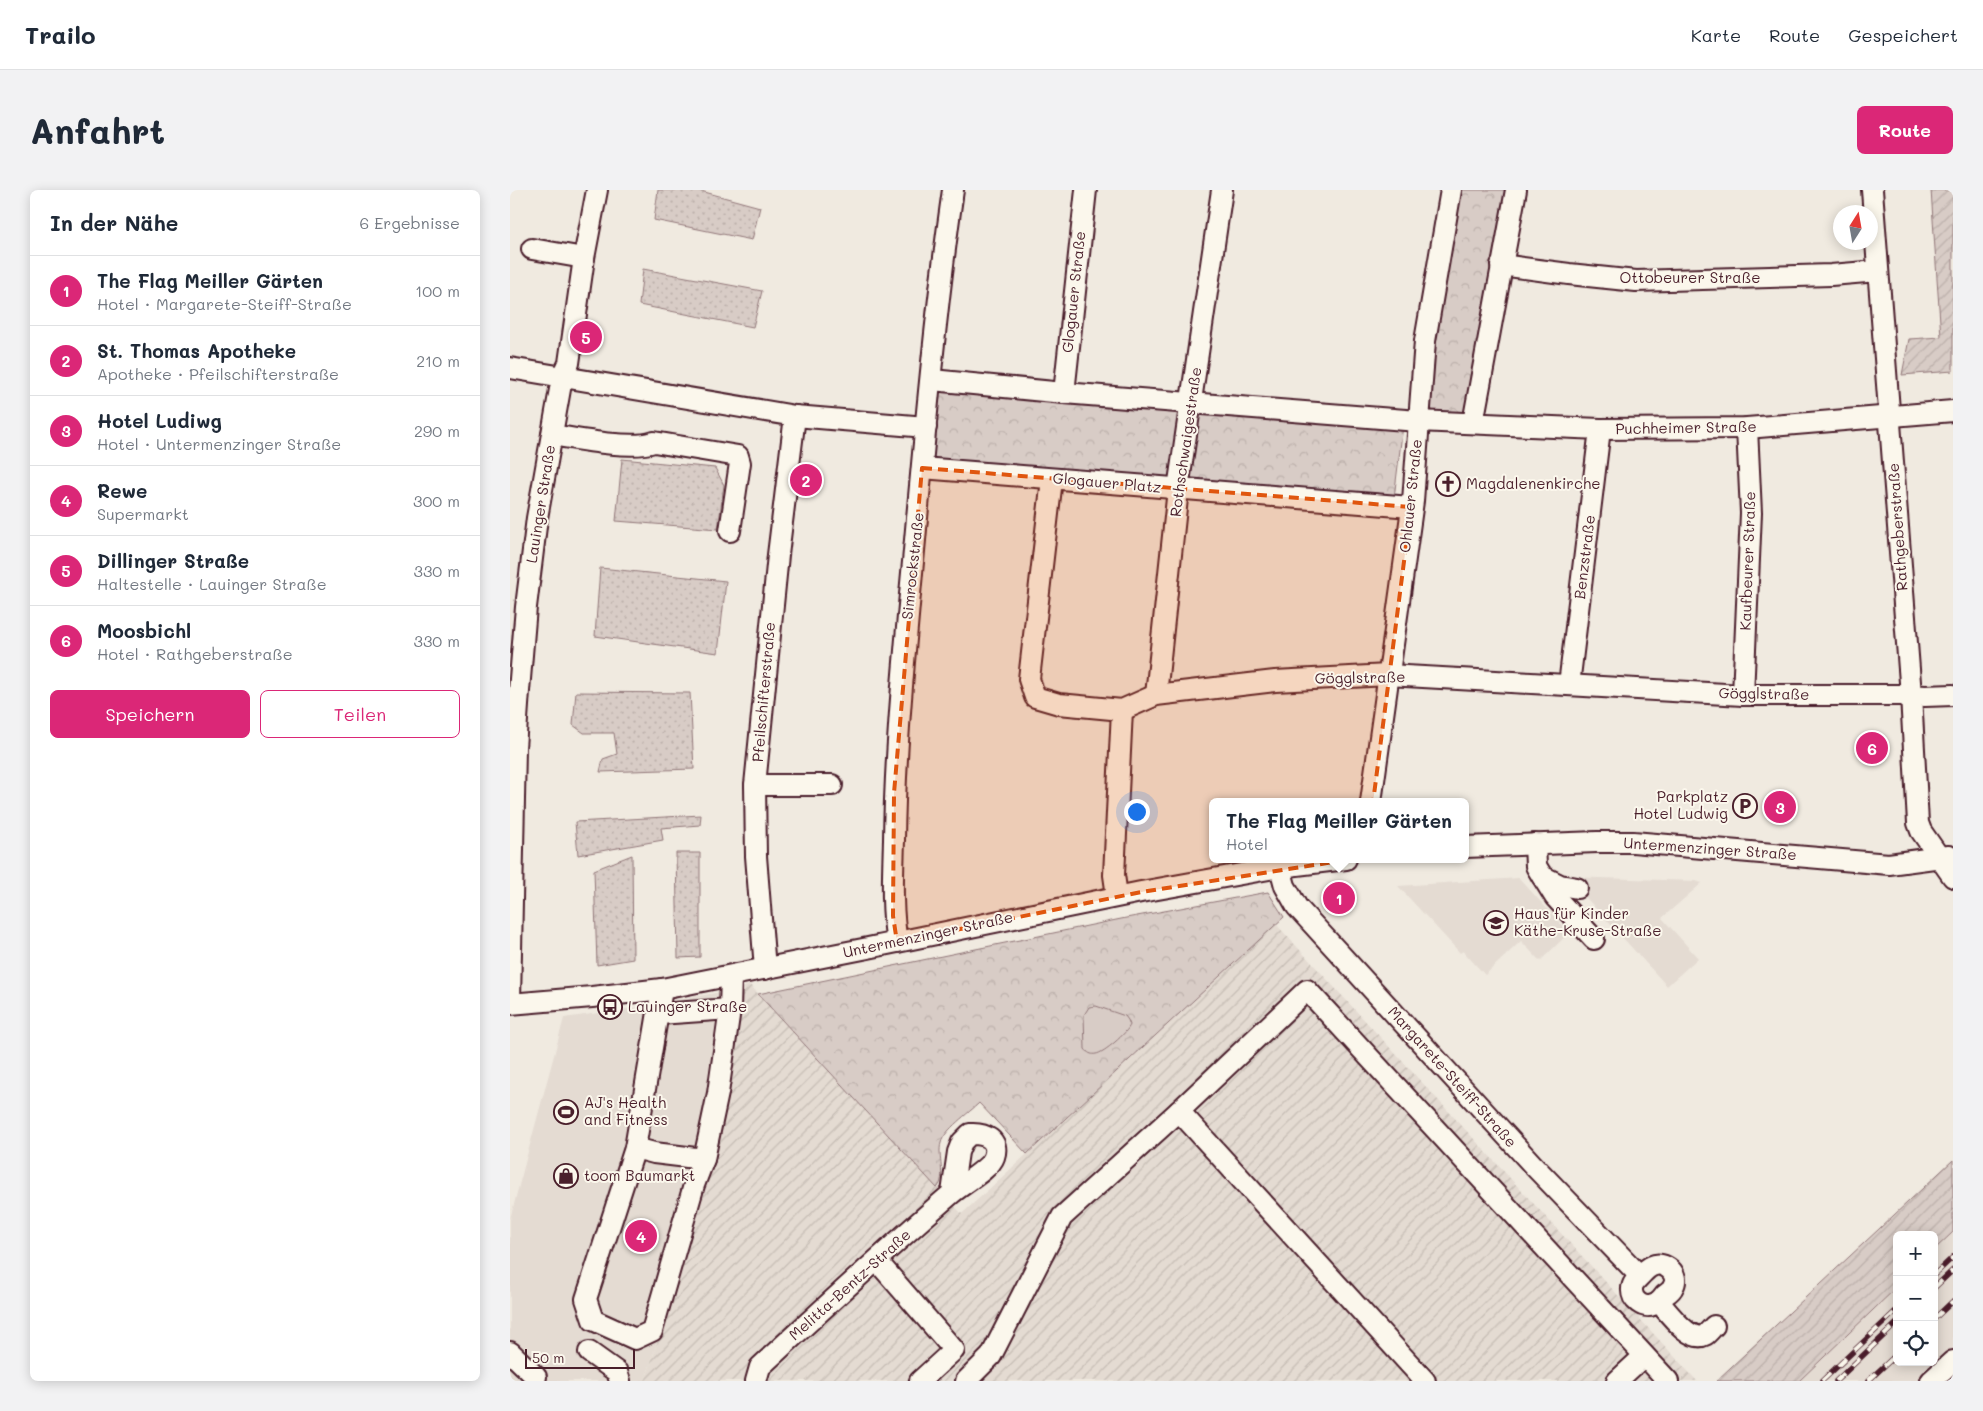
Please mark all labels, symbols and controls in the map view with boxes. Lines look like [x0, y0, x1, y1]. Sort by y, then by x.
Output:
text: Trailo [25, 19, 96, 50]
text: Karte [1691, 23, 1741, 47]
text: Route [1769, 23, 1820, 47]
text: Gespeichert [1848, 23, 1958, 47]
button: Route [1857, 106, 1953, 154]
text: Anfahrt [30, 107, 165, 153]
north arrow [1833, 205, 1878, 250]
text: In der Nähe [50, 209, 178, 236]
text: 6 Ergebnisse [359, 212, 460, 233]
street label: Glogauer Straße [1057, 230, 1089, 354]
street label: Ottobeurer Straße [1620, 267, 1760, 287]
text: The Flag Meiller Gärten [97, 268, 323, 293]
text: 1 [62, 280, 70, 301]
text: 100 m [415, 280, 460, 301]
text: Hotel · Margarete-Steiff-Straße [97, 293, 352, 314]
pin: 5 [570, 318, 602, 356]
text: St. Thomas Apotheke [97, 338, 296, 363]
text: 2 [62, 350, 70, 371]
text: 210 m [416, 350, 460, 371]
text: Apotheke · Pfeilschifterstraße [97, 363, 339, 384]
street label: Rothschwaigestraße [1165, 366, 1205, 518]
text: Hotel Ludiwg [97, 408, 222, 433]
street label: Puchheimer Straße [1615, 416, 1757, 438]
text: 3 [61, 420, 71, 441]
text: 290 m [414, 420, 460, 441]
text: Hotel · Untermenzinger Straße [97, 433, 341, 454]
street label: Ohlauer Straße [1394, 438, 1426, 554]
street label: Lauinger Straße [521, 443, 559, 564]
pin: 2 [790, 461, 822, 499]
street label: Rathgeberstraße [1883, 463, 1911, 592]
street label: Glogauer Platz [1052, 467, 1162, 497]
church icon: Magdalenenkirche [1435, 471, 1461, 497]
place label: Magdalenenkirche [1466, 473, 1600, 493]
text: Rewe [97, 478, 147, 503]
text: 4 [61, 490, 71, 511]
text: 300 m [413, 490, 460, 511]
street label: Kaufbeurer Straße [1735, 491, 1759, 631]
text: Supermarkt [97, 503, 189, 524]
street label: Simrockstraße [896, 511, 928, 621]
street label: Benzstraße [1569, 514, 1599, 600]
text: Dillinger Straße [97, 548, 249, 573]
text: 5 [61, 560, 71, 581]
text: 330 m [414, 560, 460, 581]
text: Haltestelle · Lauinger Straße [97, 573, 327, 594]
text: Moosbichl [97, 618, 191, 643]
street label: Pfeilschifterstraße [747, 621, 779, 763]
text: 6 [61, 630, 71, 651]
text: 330 m [414, 630, 460, 651]
text: Hotel · Rathgeberstraße [97, 643, 293, 664]
street label: Gögglstraße [1314, 666, 1406, 688]
street label: Gögglstraße [1718, 682, 1810, 704]
button: Speichern [50, 690, 250, 738]
button: Teilen [260, 690, 460, 738]
pin: 6 [1856, 729, 1888, 767]
place label: Parkplatz Hotel Ludwig [1633, 786, 1728, 823]
pin: 3 [1764, 788, 1796, 826]
parking icon: Parkplatz Hotel Ludwig [1732, 793, 1758, 819]
popup [1209, 798, 1469, 863]
your location [1124, 799, 1150, 825]
text: The Flag Meiller Gärten [1226, 808, 1452, 833]
street label: Untermenzinger Straße [1623, 832, 1797, 864]
text: Hotel [1226, 833, 1268, 854]
pin: 1 [1323, 879, 1355, 917]
place label: Haus für Kinder Käthe-Kruse-Straße [1514, 903, 1662, 940]
street label: Untermenzinger Straße [841, 906, 1015, 962]
school or university icon: Haus für Kinder Käthe-Kruse-Straße [1483, 910, 1509, 936]
bus stop icon: Lauinger Straße [597, 994, 623, 1020]
place label: Lauinger Straße [628, 996, 747, 1016]
street label: Margarete-Steiff-Straße [1384, 1001, 1522, 1151]
place label: AJ's Health and Fitness [584, 1092, 668, 1129]
sports icon: AJ's Health and Fitness [553, 1099, 579, 1125]
shop icon: toom Baumarkt [553, 1163, 579, 1189]
place label: toom Baumarkt [584, 1165, 695, 1185]
pin: 4 [625, 1217, 657, 1255]
street label: Melitta-Bentz-Straße [784, 1224, 914, 1344]
map controls [1893, 1231, 1938, 1366]
button: + [1893, 1231, 1938, 1276]
button: − [1893, 1276, 1938, 1321]
button: locate [1893, 1321, 1938, 1366]
scale bar [525, 1346, 635, 1369]
text: 50 m [532, 1348, 564, 1367]

